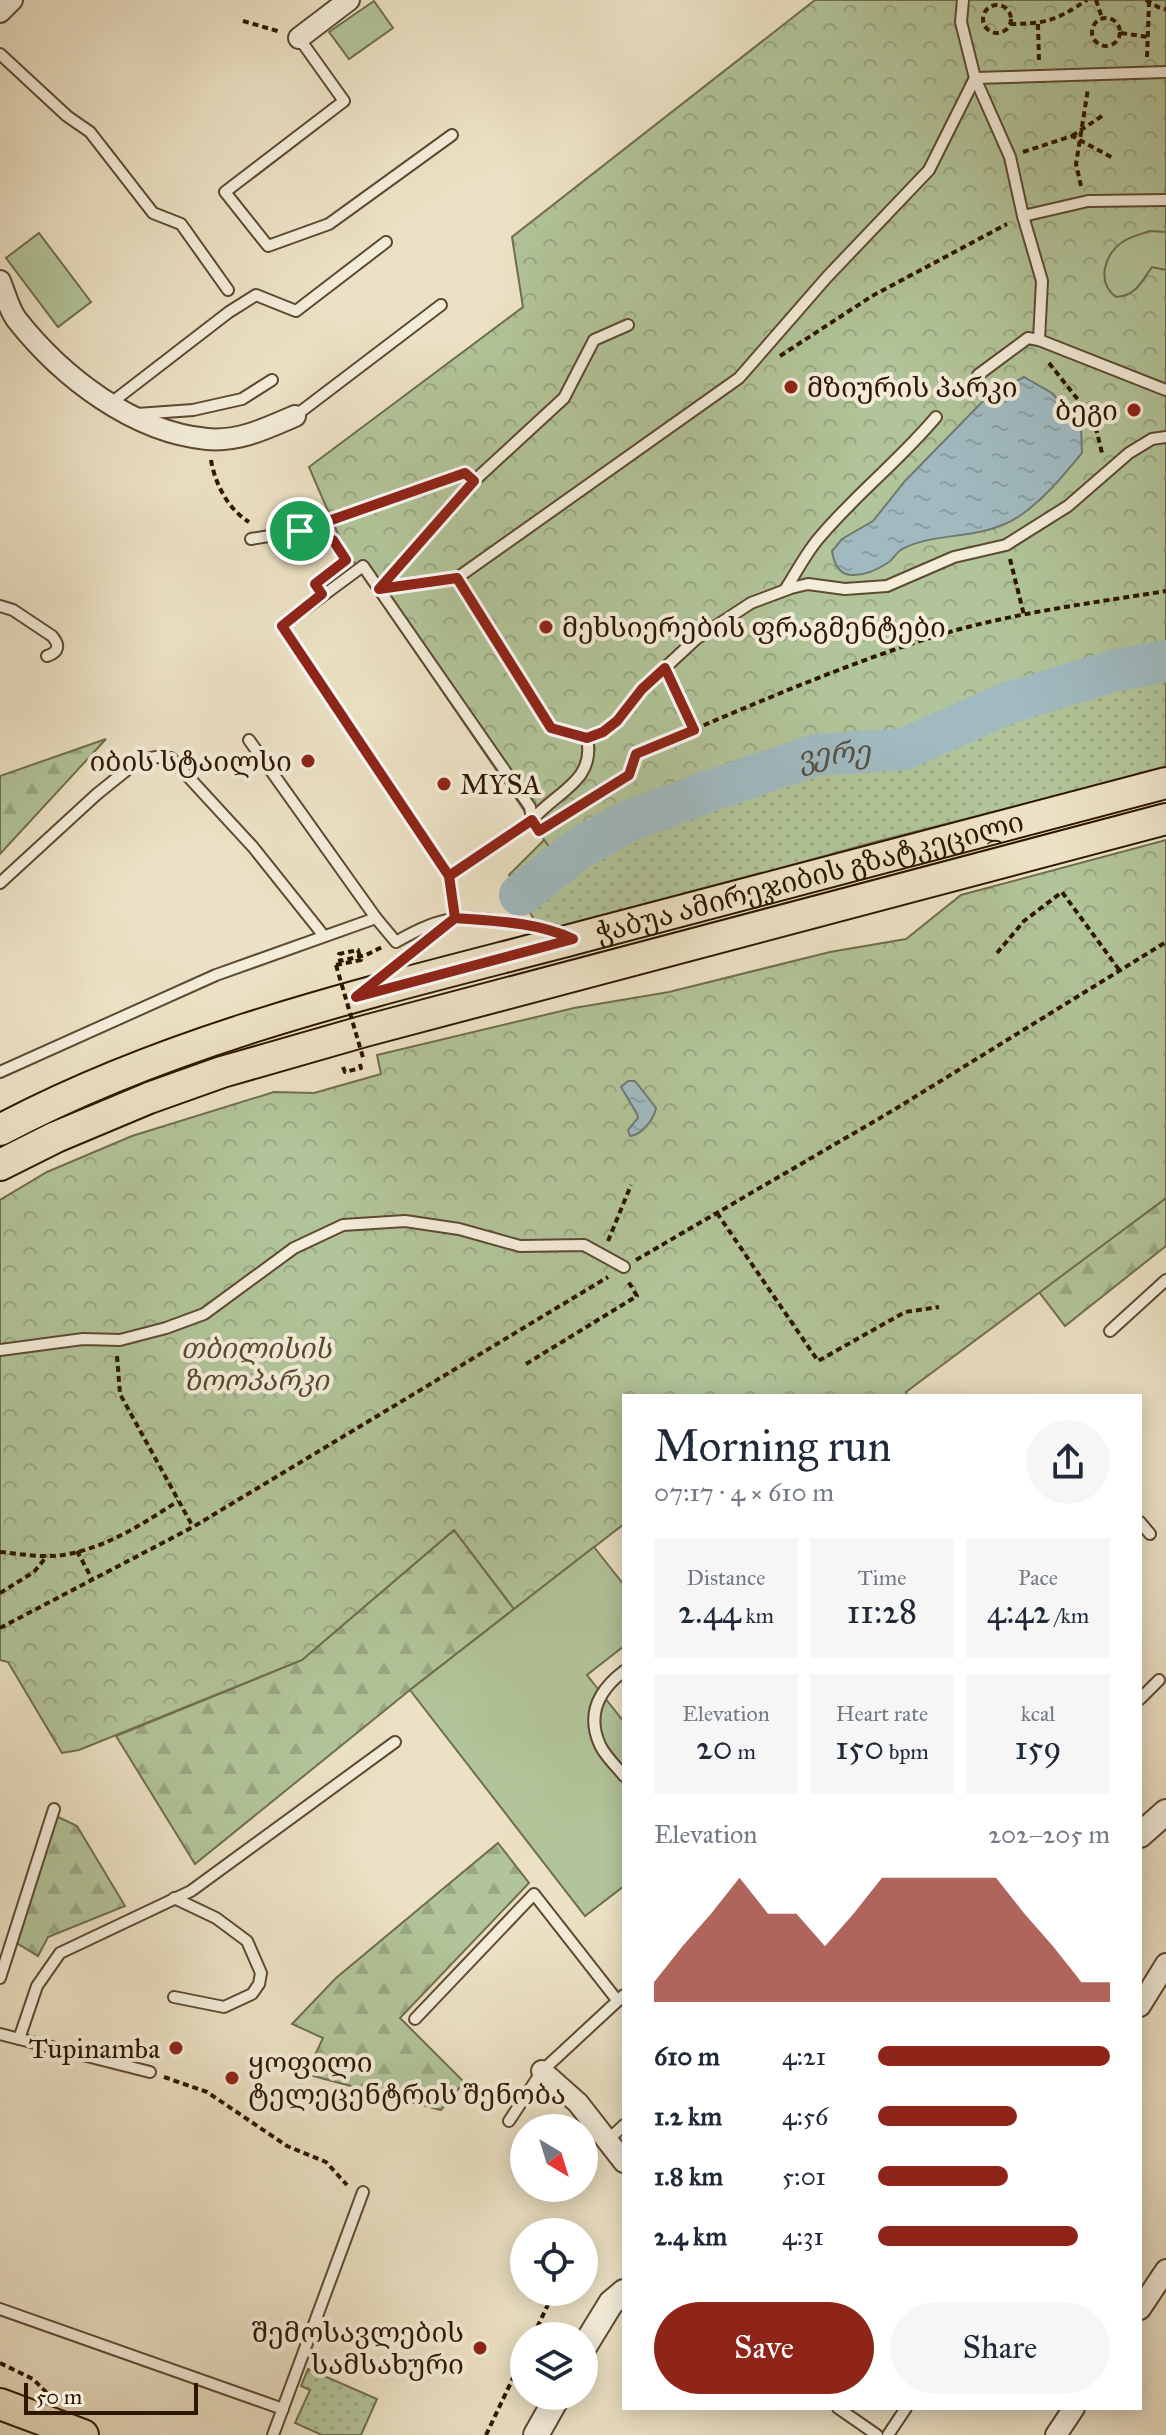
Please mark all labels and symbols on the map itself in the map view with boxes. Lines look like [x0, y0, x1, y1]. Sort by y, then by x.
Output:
place label: მზიურის პარკი [807, 370, 1018, 405]
marker: მზიურის პარკი [782, 378, 800, 396]
place label: ბეგი [1055, 393, 1118, 428]
marker: ბეგი [1125, 401, 1143, 419]
pin [266, 497, 334, 565]
place label: მეხსიერების ფრაგმენტები [562, 610, 946, 645]
marker: მეხსიერების ფრაგმენტები [537, 618, 555, 636]
water label: ვერე [791, 733, 873, 778]
place label: იბის სტაილსი [89, 744, 292, 779]
marker: იბის სტაილსი [299, 752, 317, 770]
place label: MYSA [460, 767, 542, 802]
marker: MYSA [435, 775, 453, 793]
street label: ჭაბუა ამირეჯიბის გზატკეცილი [591, 803, 1027, 950]
park label: თბილისის ზოოპარკი [180, 1331, 332, 1398]
place label: Tupinamba [29, 2031, 160, 2066]
marker: Tupinamba [167, 2039, 185, 2057]
place label: ყოფილი ტელეცენტრის შენობა [248, 2045, 566, 2112]
marker: ყოფილი ტელეცენტრის შენობა [223, 2069, 241, 2087]
north arrow [510, 2114, 598, 2202]
place label: შემოსავლების სამსახური [252, 2315, 464, 2382]
marker: შემოსავლების სამსახური [471, 2339, 489, 2357]
scale bar [24, 2379, 198, 2415]

